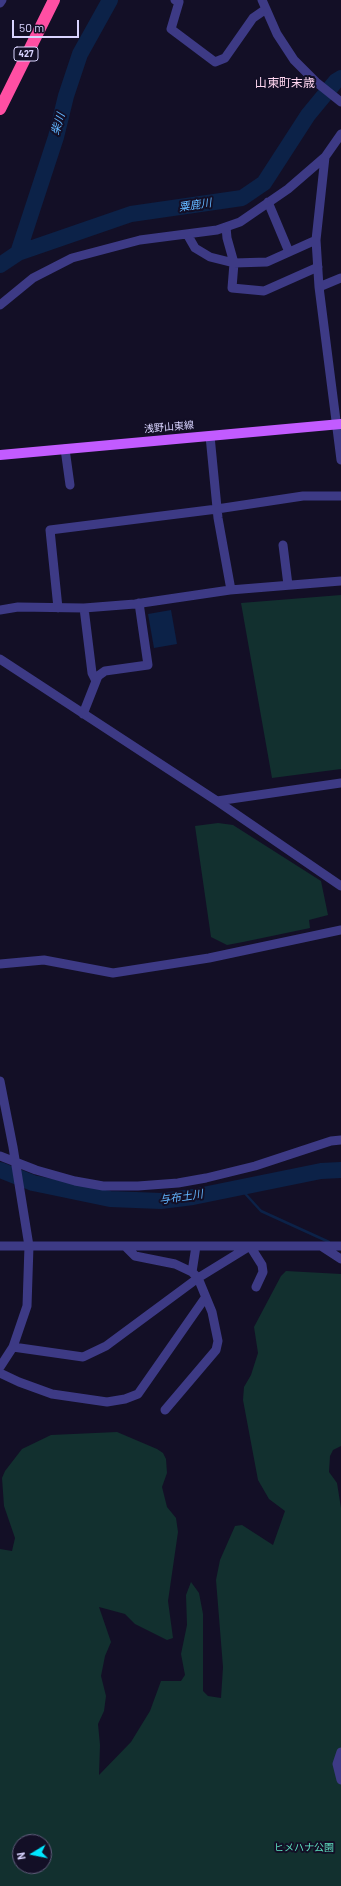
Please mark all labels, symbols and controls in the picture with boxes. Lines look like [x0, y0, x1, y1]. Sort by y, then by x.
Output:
scale bar [14, 12, 81, 38]
text: 50 m [19, 20, 44, 34]
road number: 427 [14, 47, 38, 61]
district label: 山東町末歳 [255, 76, 315, 90]
water label: 柴川 [48, 112, 68, 136]
water label: 粟鹿川 [178, 196, 212, 214]
street label: 浅野山東線 [144, 419, 194, 435]
water label: 与布土川 [158, 1187, 204, 1207]
north arrow [12, 1834, 52, 1874]
park label: ヒメハナ公園 [274, 1842, 334, 1854]
text: N [14, 1851, 28, 1861]

